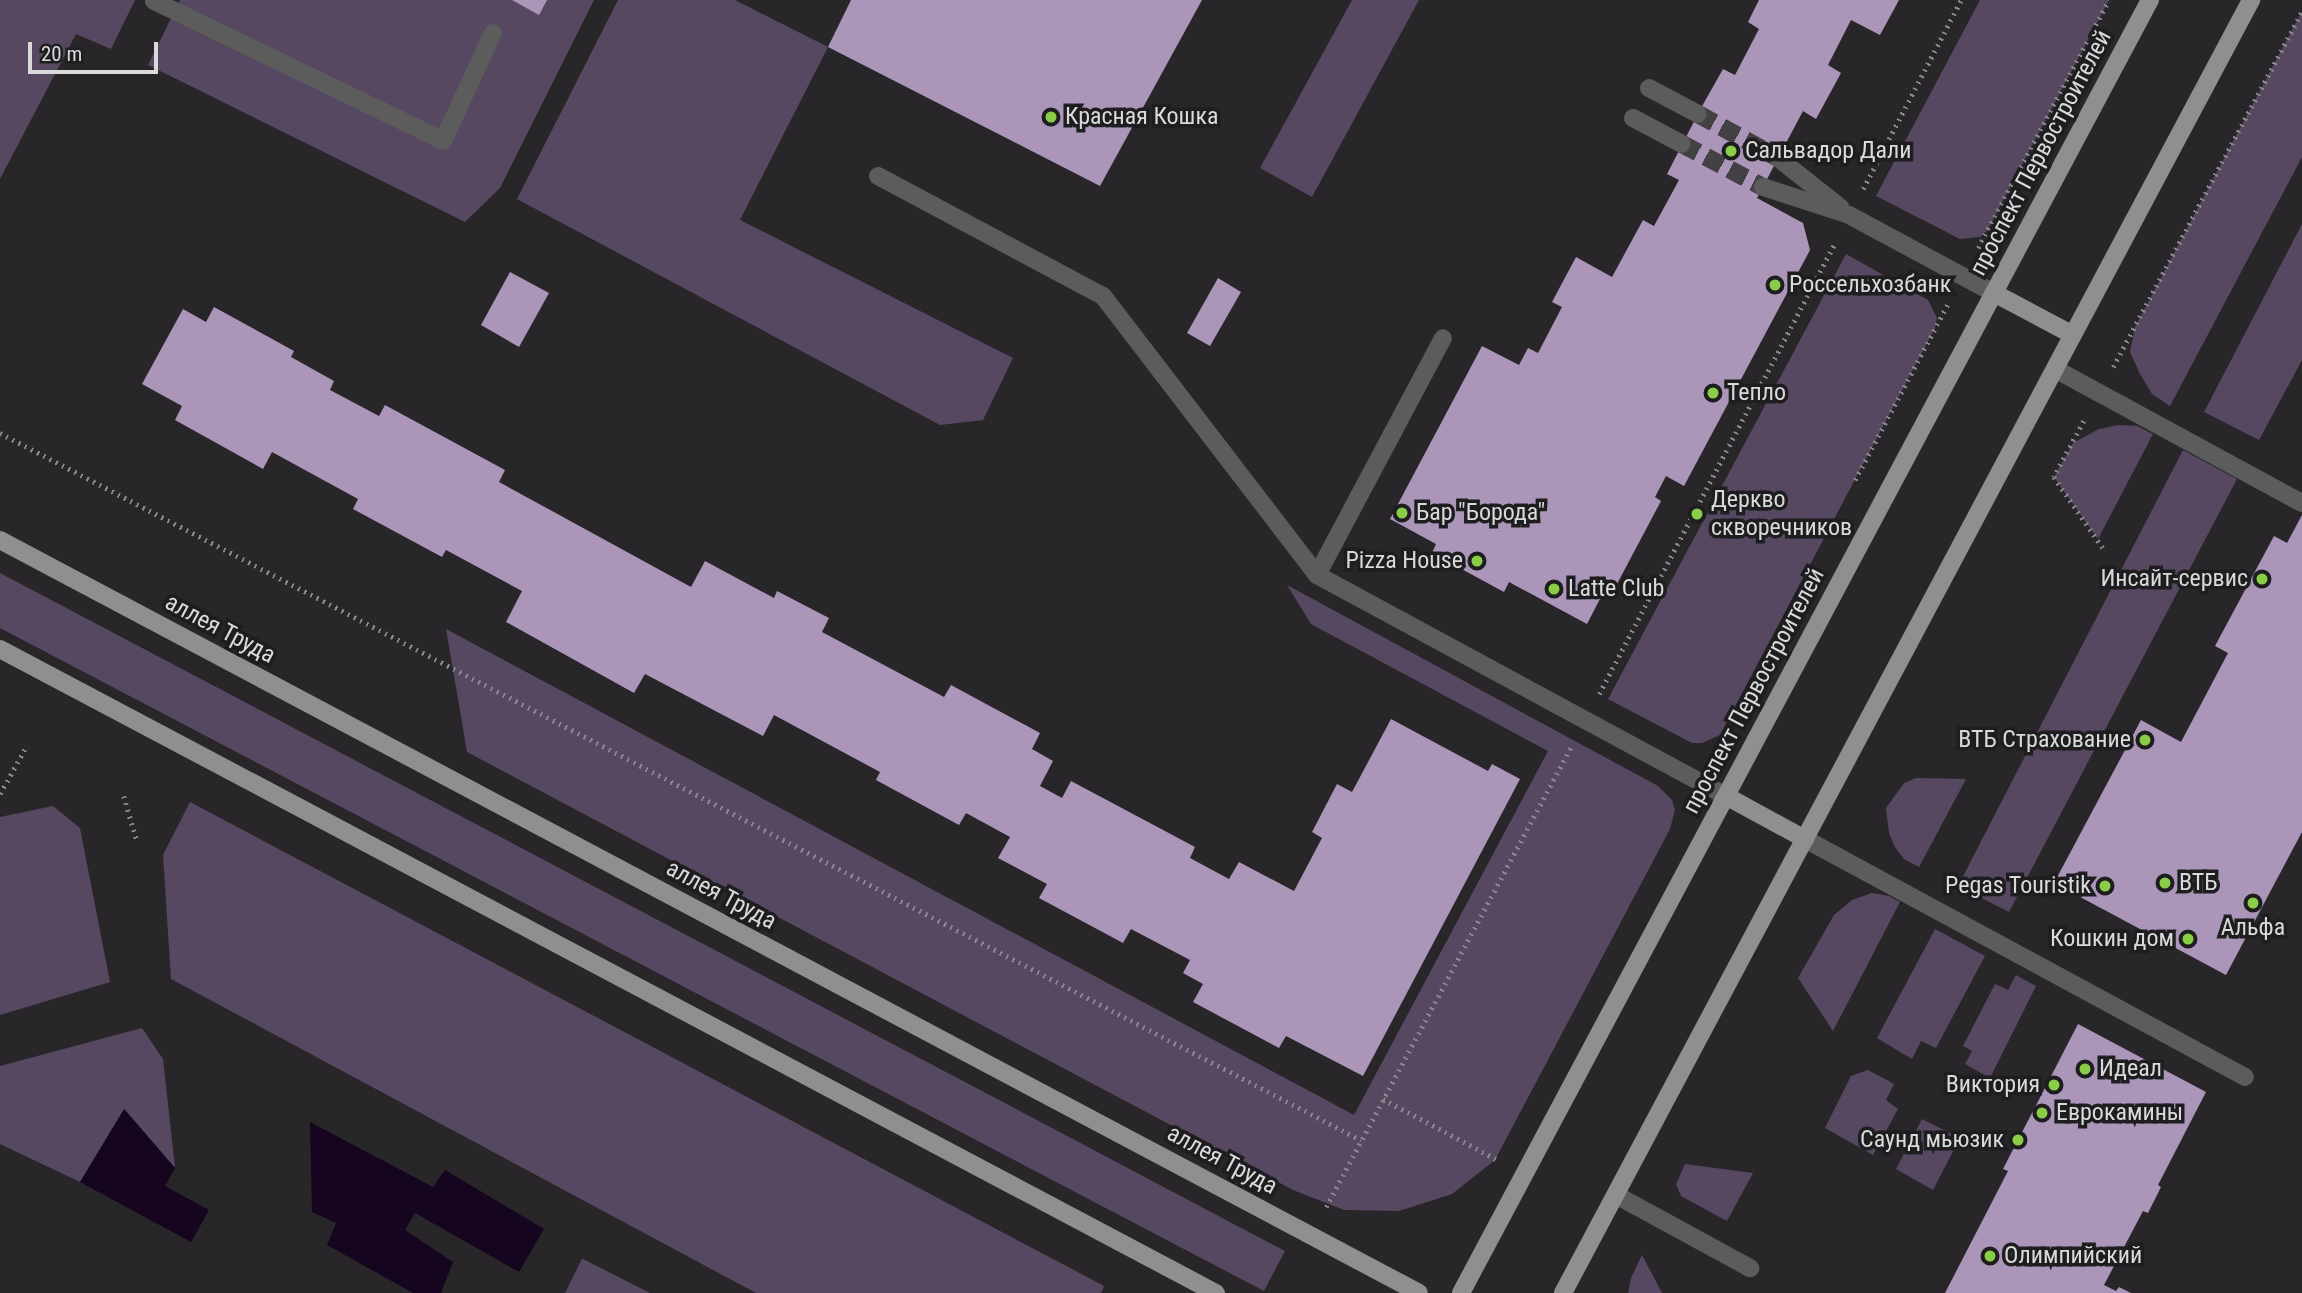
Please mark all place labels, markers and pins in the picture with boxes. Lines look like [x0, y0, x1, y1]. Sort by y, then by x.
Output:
place label: Красная Кошка [1065, 103, 1219, 131]
marker: Красная Кошка [1043, 109, 1059, 125]
place label: Сальвадор Дали [1745, 137, 1911, 165]
marker: Сальвадор Дали [1723, 143, 1739, 159]
place label: Россельхозбанк [1789, 271, 1951, 299]
marker: Россельхозбанк [1767, 277, 1783, 293]
place label: Тепло [1727, 379, 1786, 407]
marker: Тепло [1705, 385, 1721, 401]
place label: Деркво скворечников [1711, 486, 1852, 542]
place label: Бар "Борода" [1416, 499, 1545, 527]
marker: Бар "Борода" [1394, 505, 1410, 521]
marker: Деркво скворечников [1689, 506, 1705, 522]
place label: Pizza House [1345, 547, 1463, 575]
marker: Pizza House [1469, 553, 1485, 569]
place label: Инсайт-сервис [2100, 565, 2248, 593]
marker: Инсайт-сервис [2254, 571, 2270, 587]
place label: Latte Club [1568, 575, 1664, 603]
marker: Latte Club [1546, 581, 1562, 597]
place label: ВТБ Страхование [1958, 726, 2131, 754]
marker: ВТБ Страхование [2137, 732, 2153, 748]
place label: ВТБ [2179, 869, 2217, 897]
place label: Pegas Touristik [1945, 872, 2091, 900]
marker: ВТБ [2157, 875, 2173, 891]
marker: Pegas Touristik [2097, 878, 2113, 894]
marker: Альфа [2245, 895, 2261, 911]
place label: Альфа [2221, 914, 2285, 942]
place label: Кошкин дом [2050, 925, 2174, 953]
marker: Кошкин дом [2180, 931, 2196, 947]
place label: Идеал [2099, 1055, 2162, 1083]
marker: Идеал [2077, 1061, 2093, 1077]
place label: Виктория [1946, 1071, 2040, 1099]
marker: Виктория [2046, 1077, 2062, 1093]
place label: Еврокамины [2056, 1099, 2183, 1127]
marker: Еврокамины [2034, 1105, 2050, 1121]
place label: Саунд мьюзик [1860, 1126, 2004, 1154]
marker: Саунд мьюзик [2010, 1132, 2026, 1148]
place label: Олимпийский [2004, 1242, 2142, 1270]
marker: Олимпийский [1982, 1248, 1998, 1264]

